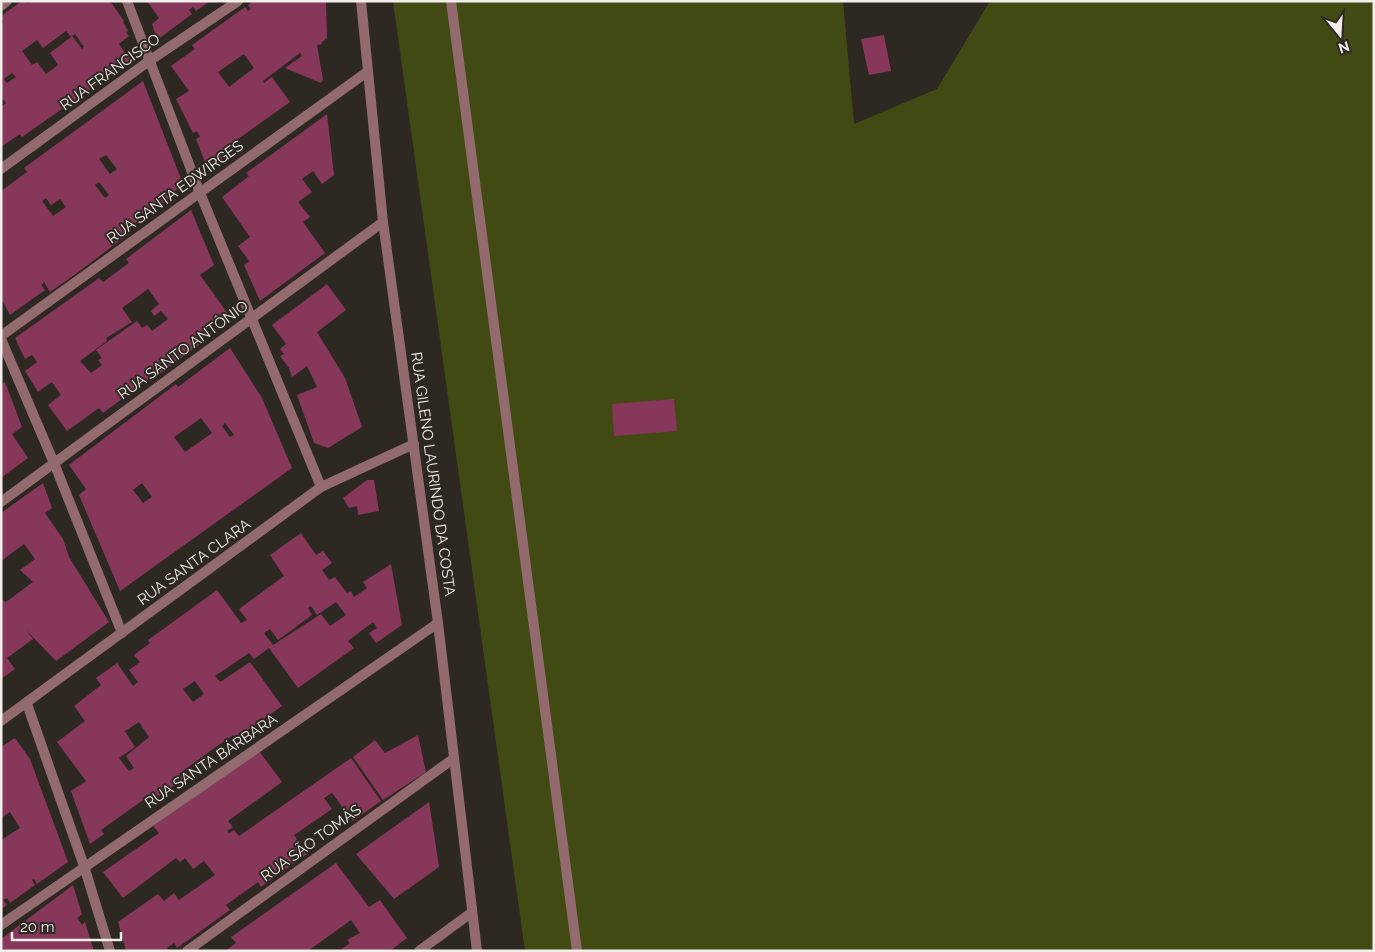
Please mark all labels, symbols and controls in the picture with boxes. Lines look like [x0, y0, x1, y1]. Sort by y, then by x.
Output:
north arrow [1315, 10, 1365, 60]
street label: RUA FRANCISCO [57, 30, 163, 114]
text: N [1336, 38, 1352, 57]
street label: RUA SANTA EDWIRGES [103, 137, 247, 247]
street label: RUA SANTO ANTÔNIO [114, 297, 252, 403]
street label: RUA GILENO LAURINDO DA COSTA [407, 351, 459, 597]
street label: RUA SANTA CLARA [134, 515, 254, 609]
street label: RUA SANTA BÁRBARA [141, 710, 281, 812]
street label: RUA SÃO TOMÁS [257, 801, 365, 885]
scale bar [12, 910, 121, 942]
text: 20 m [20, 918, 55, 936]

